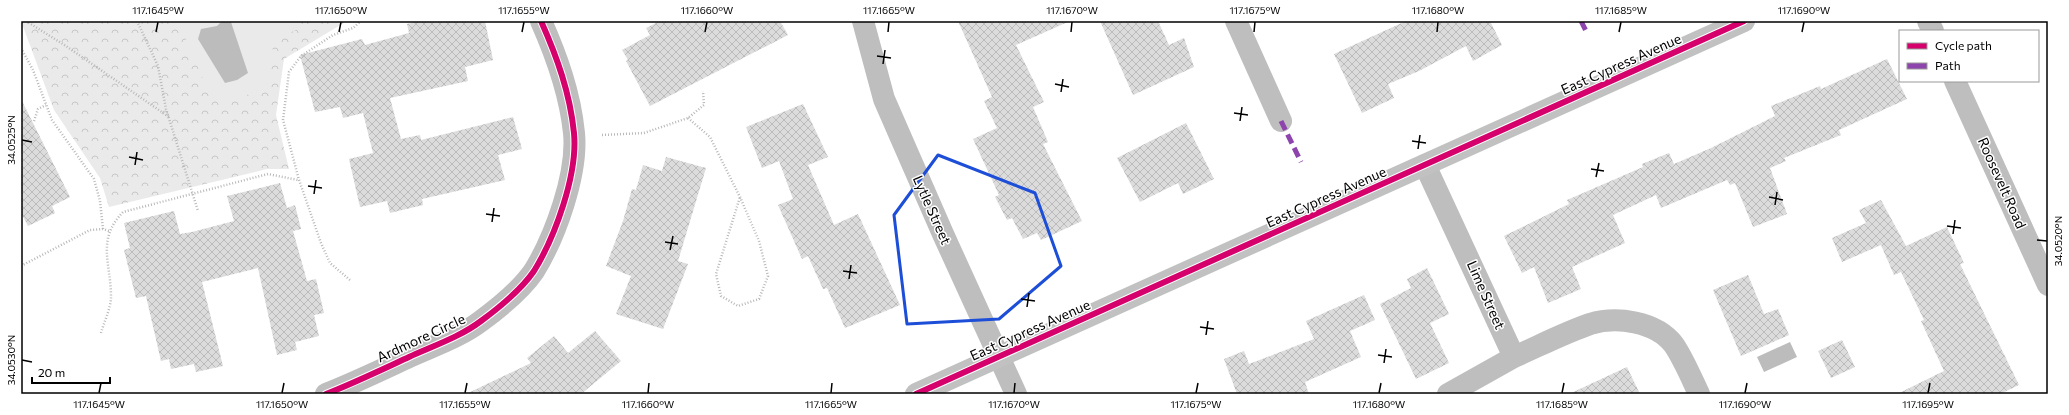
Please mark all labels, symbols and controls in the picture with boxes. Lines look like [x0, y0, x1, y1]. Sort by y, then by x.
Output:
text: 117.1645°W [132, 4, 184, 16]
text: 117.1650°W [315, 4, 367, 16]
text: 117.1655°W [498, 4, 550, 16]
text: 117.1660°W [681, 4, 733, 16]
text: 117.1665°W [863, 4, 915, 16]
text: 117.1670°W [1046, 4, 1098, 16]
text: 117.1675°W [1230, 4, 1280, 16]
text: 117.1680°W [1412, 4, 1464, 16]
text: 117.1685°W [1595, 4, 1647, 16]
text: 117.1690°W [1778, 4, 1830, 16]
street label: East Cypress Avenue [1558, 29, 1684, 98]
legend [1899, 30, 2039, 82]
text: Cycle path [1935, 38, 1992, 52]
text: Path [1935, 58, 1961, 72]
text: 34.0525°N [5, 115, 17, 165]
street label: Roosevelt Road [1975, 135, 2030, 231]
street label: East Cypress Avenue [1263, 162, 1389, 231]
street label: Lytle Street [910, 173, 955, 247]
text: 34.0520°N [2052, 216, 2064, 266]
street label: Lime Street [1464, 258, 1509, 332]
street label: East Cypress Avenue [967, 295, 1093, 364]
street label: Ardmore Circle [374, 310, 468, 365]
text: 34.0530°N [5, 335, 17, 385]
scale bar [32, 359, 110, 385]
text: 20 m [38, 365, 65, 379]
text: 117.1645°W [73, 398, 125, 410]
text: 117.1650°W [256, 398, 308, 410]
text: 117.1655°W [439, 398, 491, 410]
text: 117.1660°W [622, 398, 674, 410]
text: 117.1665°W [805, 398, 857, 410]
text: 117.1670°W [988, 398, 1040, 410]
text: 117.1675°W [1171, 398, 1221, 410]
text: 117.1680°W [1353, 398, 1405, 410]
text: 117.1685°W [1536, 398, 1588, 410]
text: 117.1690°W [1719, 398, 1771, 410]
text: 117.1695°W [1902, 398, 1954, 410]

